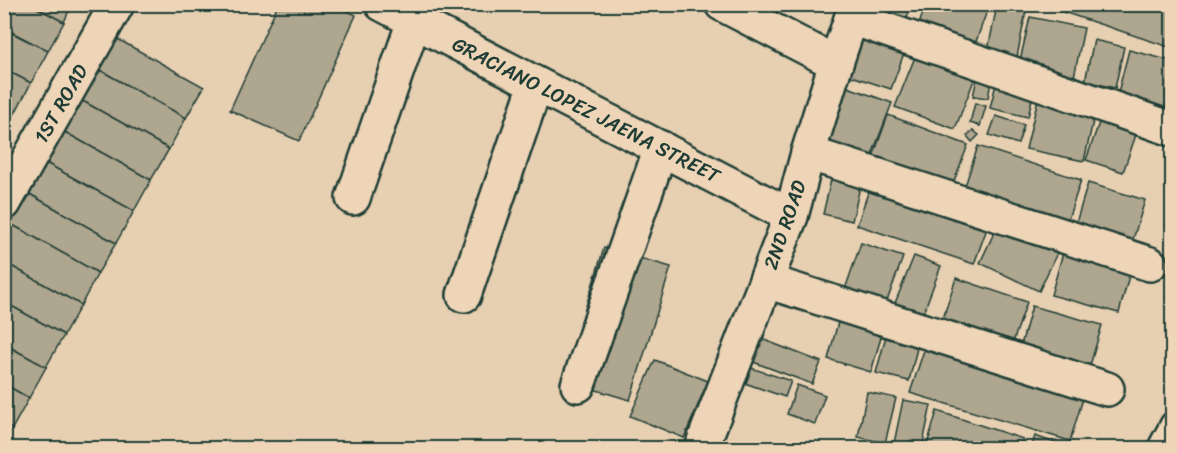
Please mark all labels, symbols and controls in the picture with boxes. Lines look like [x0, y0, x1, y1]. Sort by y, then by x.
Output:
street label: GRACIANO LOPEZ JAENA STREET [446, 27, 728, 194]
street label: 1ST ROAD [24, 58, 98, 150]
street label: 2ND ROAD [753, 176, 817, 274]

